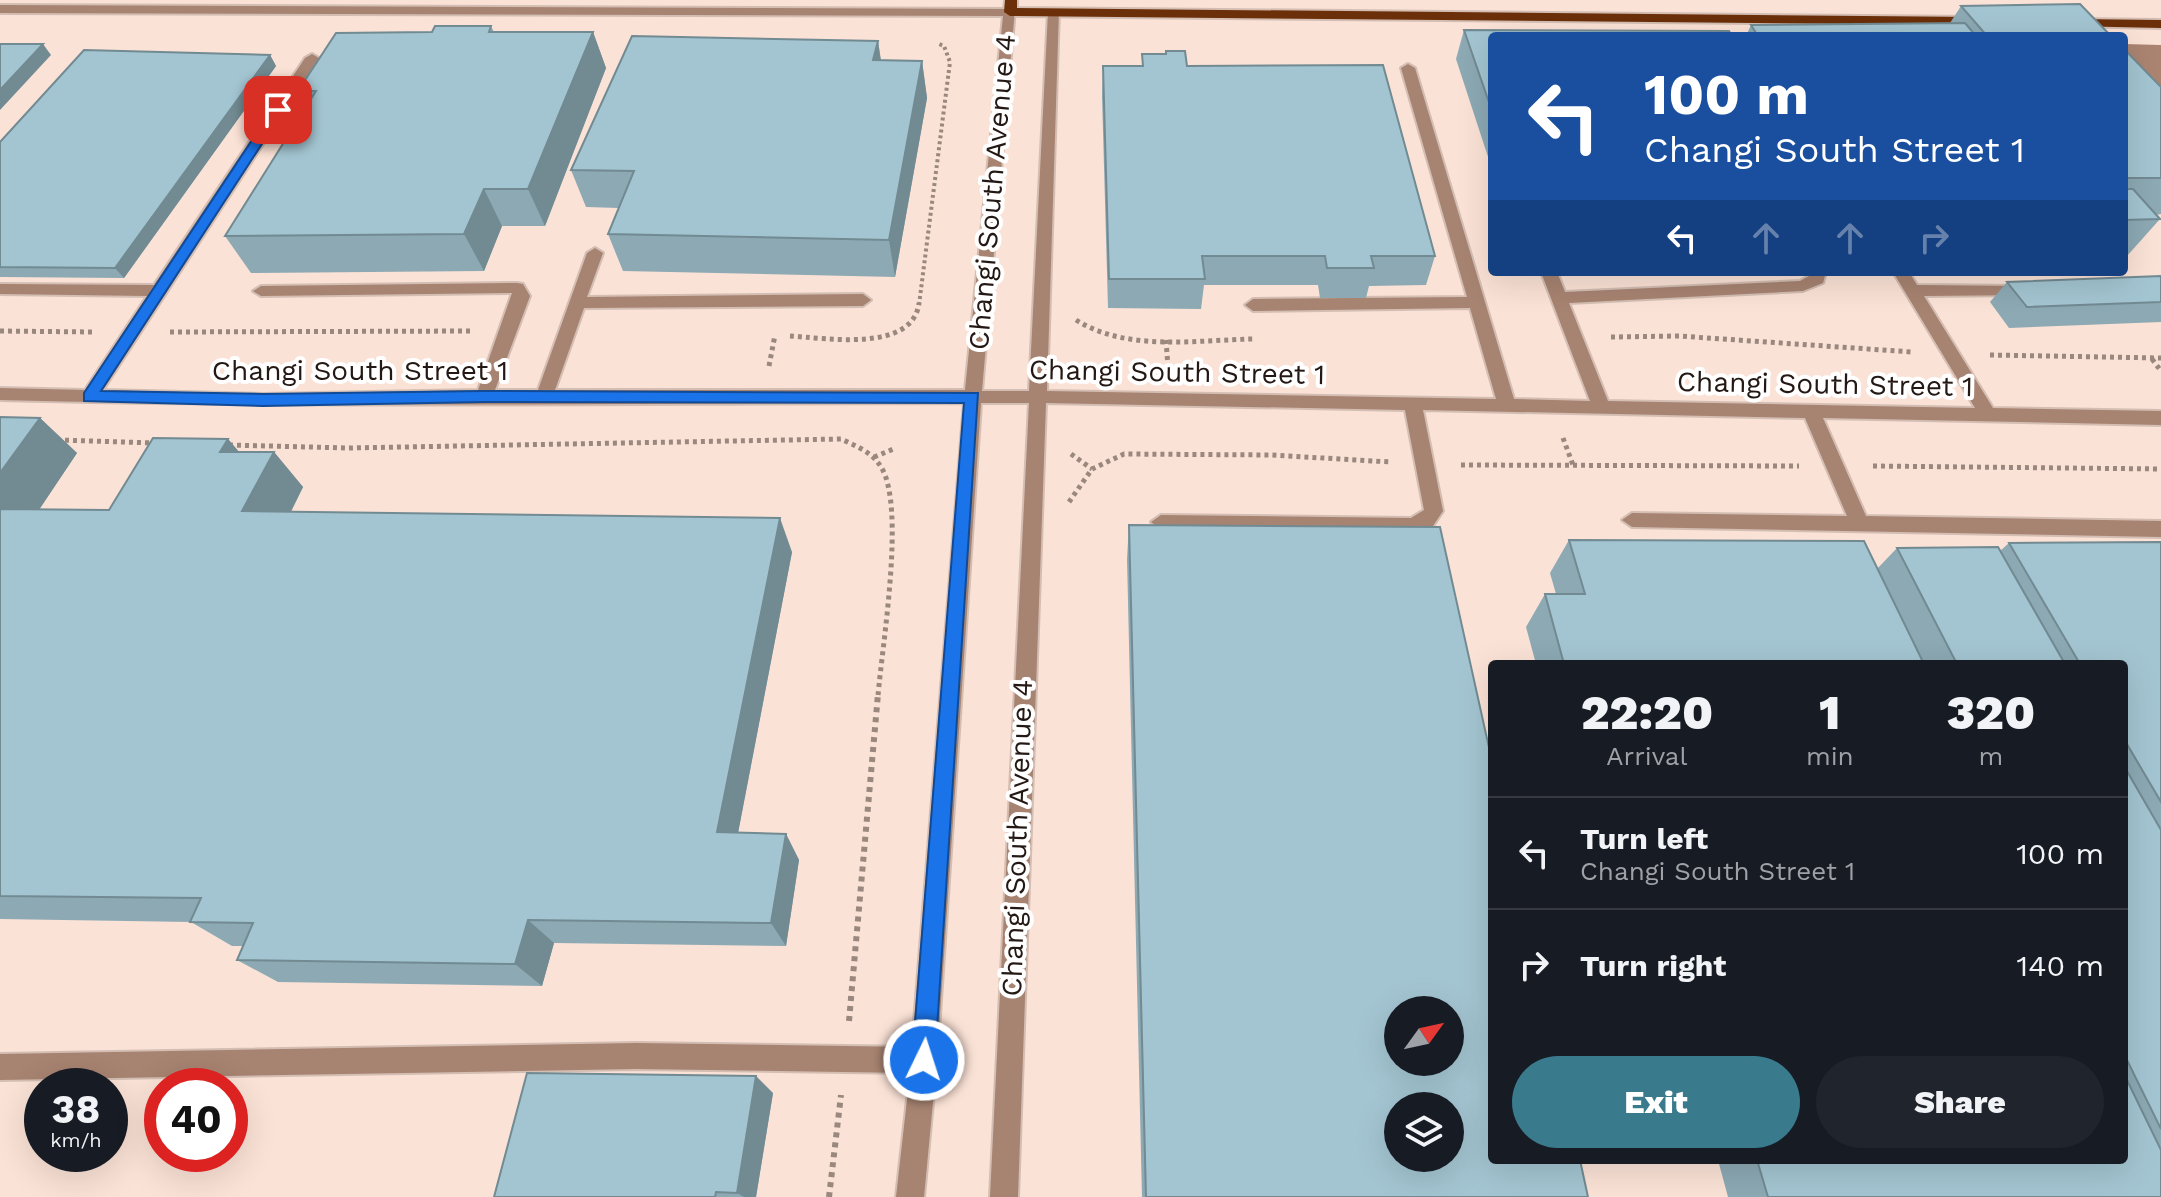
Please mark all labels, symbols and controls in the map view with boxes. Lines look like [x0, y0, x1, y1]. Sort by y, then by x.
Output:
street label: Changi South Avenue 4 [962, 33, 1022, 351]
text: 100 m [1644, 62, 1809, 128]
icon: left [1512, 64, 1616, 168]
pin [244, 76, 312, 144]
icon: arrive [256, 88, 300, 132]
text: Changi South Street 1 [1644, 129, 2025, 171]
icon: left [1660, 216, 1704, 260]
icon: ahead [1744, 216, 1788, 260]
icon: ahead [1828, 216, 1872, 260]
icon: right [1912, 216, 1956, 260]
street label: Changi South Street 1 [1029, 353, 1325, 391]
street label: Changi South Street 1 [212, 354, 508, 387]
street label: Changi South Street 1 [1677, 365, 1973, 403]
street label: Changi South Avenue 4 [995, 679, 1039, 997]
text: 22:20 [1581, 684, 1713, 741]
text: 1 [1819, 684, 1841, 741]
text: 320 [1946, 684, 2035, 741]
text: Arrival [1606, 741, 1688, 771]
text: min [1806, 741, 1854, 771]
text: m [1978, 741, 2003, 771]
text: Turn left [1580, 821, 1708, 856]
icon: left [1512, 831, 1556, 875]
text: 100 m [2016, 836, 2104, 871]
text: Changi South Street 1 [1580, 856, 1855, 886]
icon: right [1512, 943, 1556, 987]
text: Turn right [1580, 948, 1726, 983]
text: 140 m [2016, 948, 2104, 983]
north arrow [1384, 996, 1464, 1076]
map controls [1384, 996, 1464, 1172]
position arrow [882, 1018, 966, 1102]
button: Exit [1512, 1056, 1800, 1148]
button: Share [1816, 1056, 2104, 1148]
speed limit sign: 40 [144, 1068, 248, 1172]
text: 38 [52, 1086, 100, 1133]
button: layers [1384, 1092, 1464, 1172]
text: km/h [50, 1128, 102, 1152]

